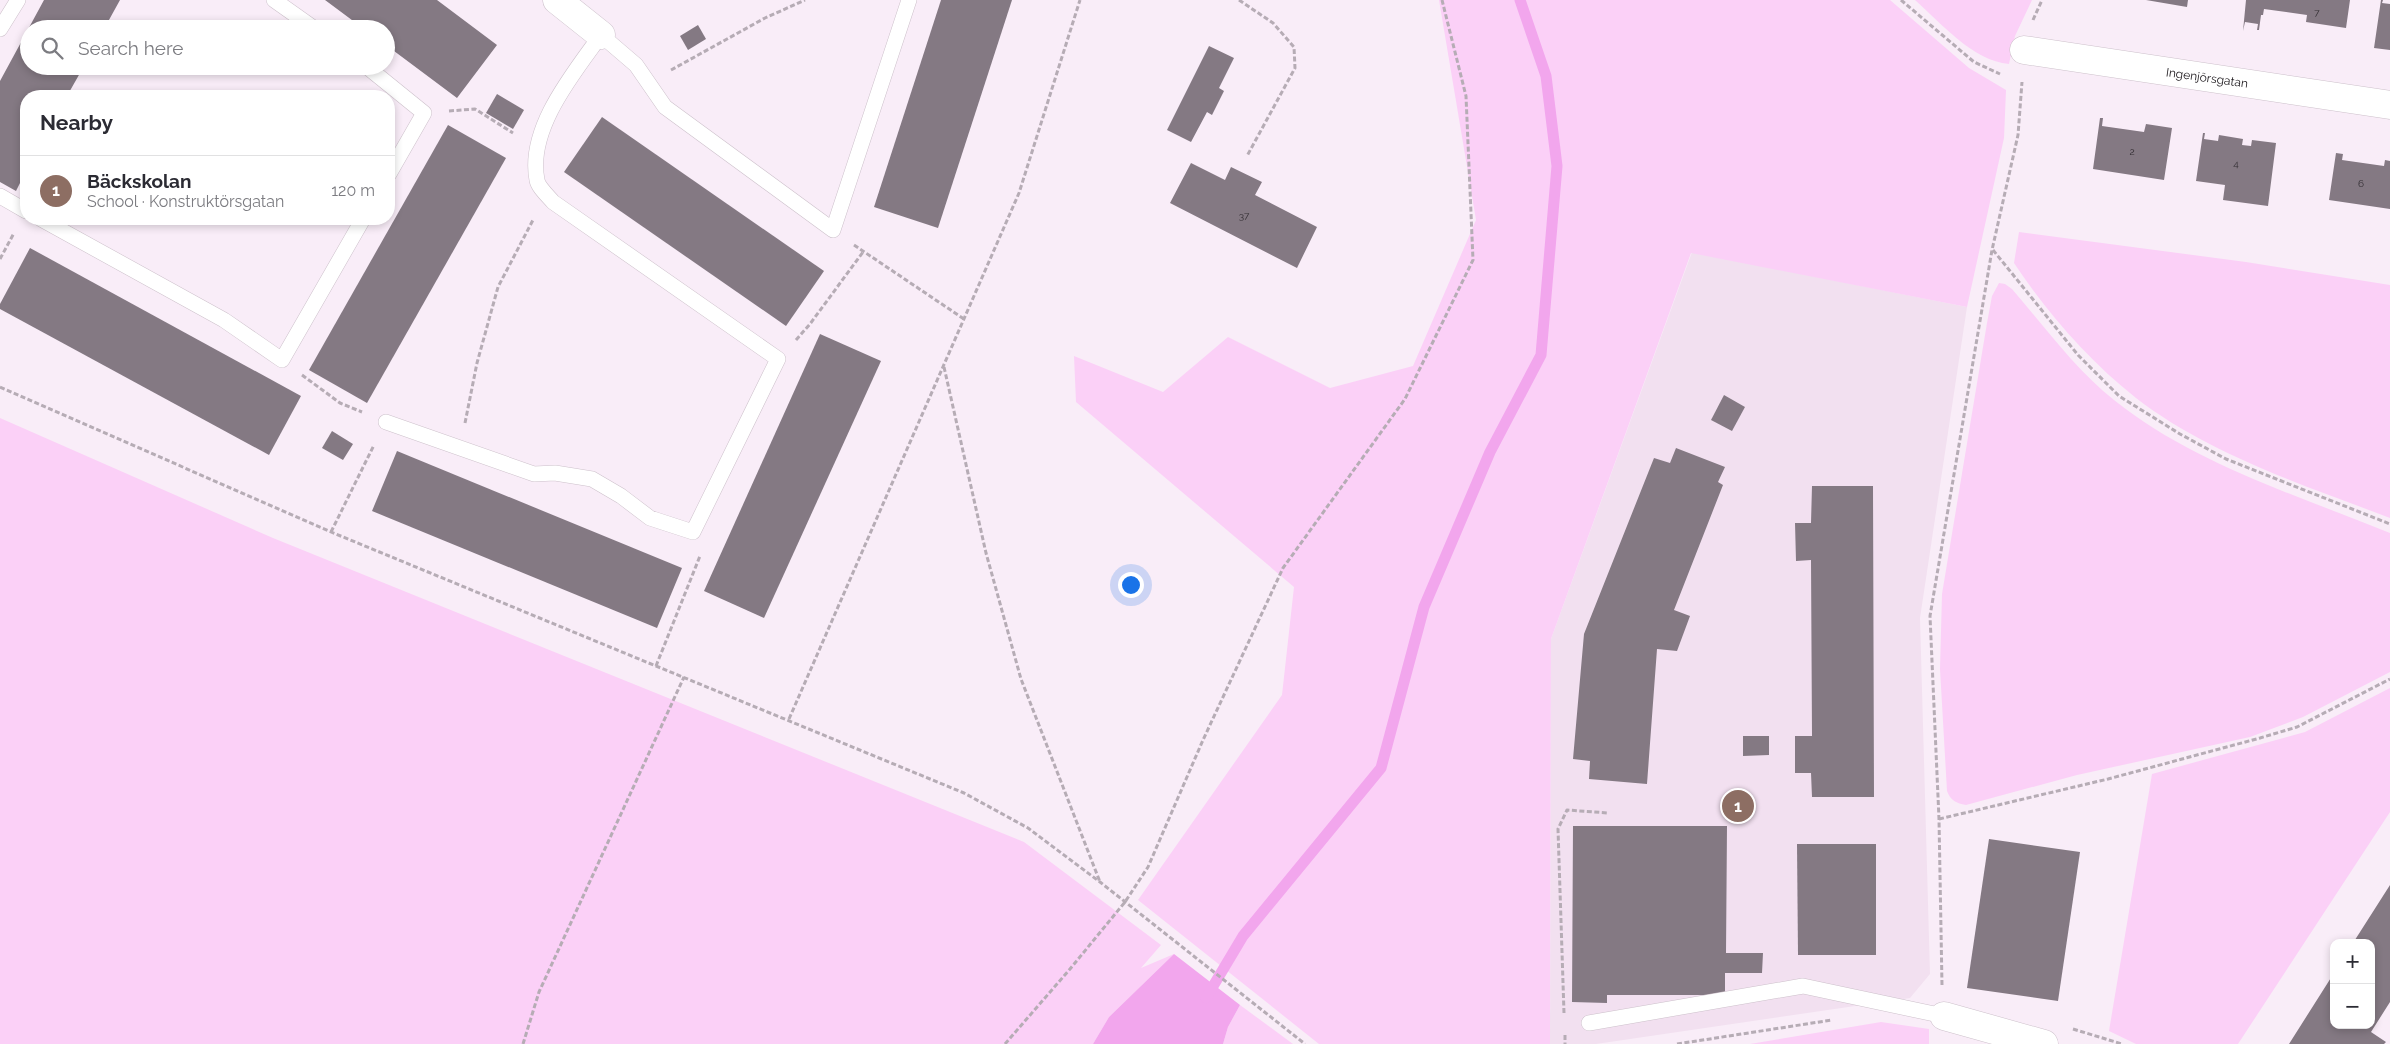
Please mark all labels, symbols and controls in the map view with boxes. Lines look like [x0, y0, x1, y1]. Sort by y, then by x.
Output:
house number: 7 [2314, 7, 2320, 18]
search box [20, 20, 395, 75]
icon: search [38, 34, 66, 62]
text: Search here [78, 37, 184, 59]
street label: Ingenjörsgatan [2165, 65, 2249, 91]
text: Nearby [40, 110, 113, 135]
house number: 2 [2129, 146, 2135, 157]
house number: 4 [2233, 158, 2239, 169]
text: Bäckskolan [87, 170, 192, 192]
house number: 6 [2358, 178, 2364, 189]
text: 1 [52, 181, 60, 200]
text: 120 m [331, 181, 375, 200]
text: School · Konstruktörsgatan [87, 192, 284, 211]
house number: 37 [1239, 210, 1250, 221]
your location [1118, 572, 1144, 598]
pin: 1 [1722, 787, 1754, 825]
map controls [2330, 939, 2375, 1029]
button: + [2330, 939, 2375, 984]
button: − [2330, 984, 2375, 1029]

